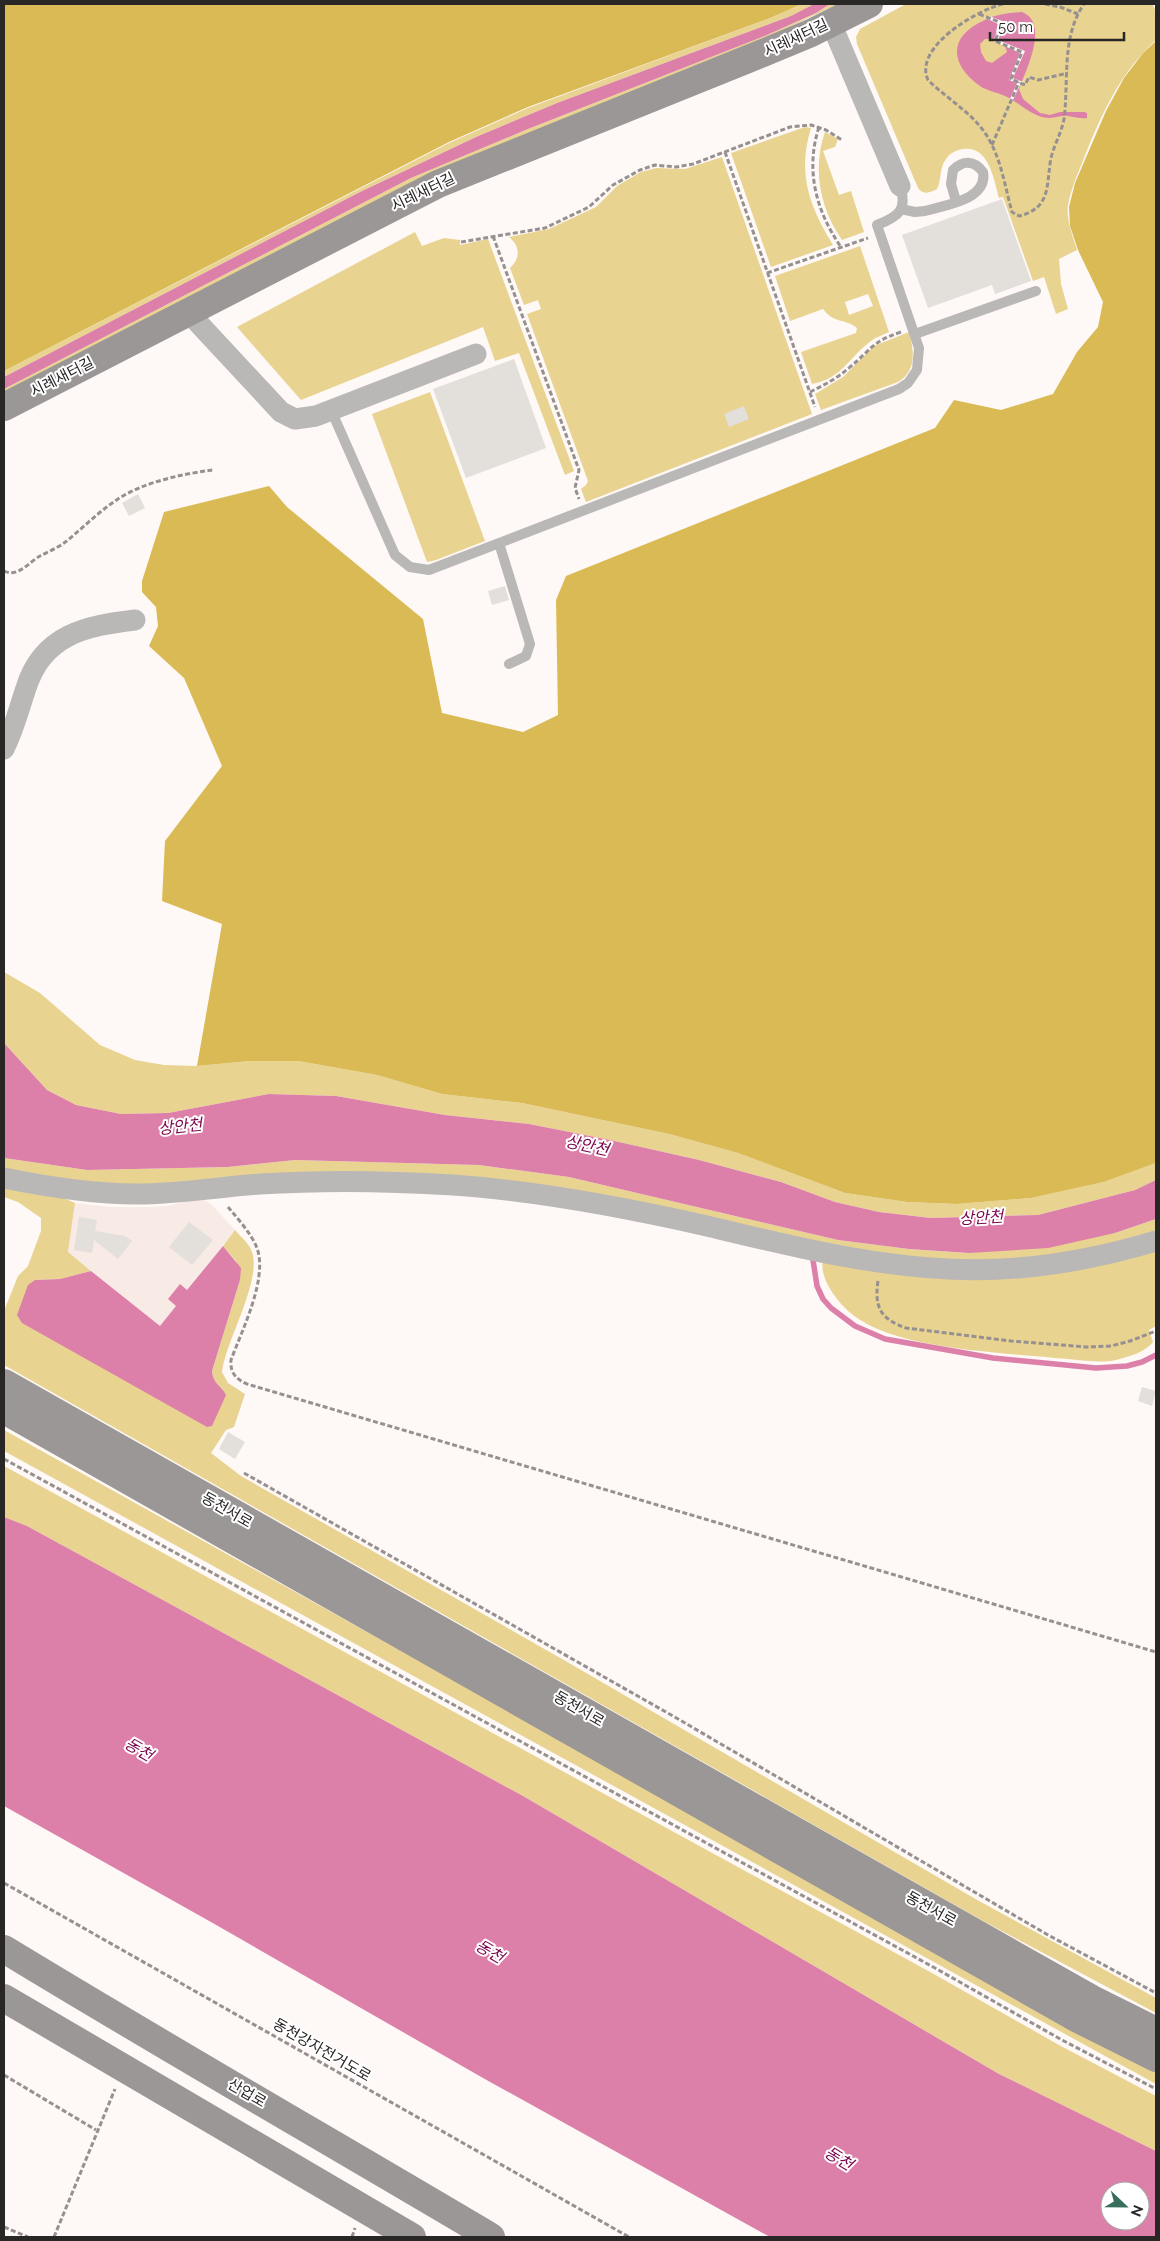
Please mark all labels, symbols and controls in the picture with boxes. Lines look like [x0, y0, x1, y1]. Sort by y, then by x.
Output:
scale bar [990, 10, 1124, 42]
street label: 시례새터길 [761, 15, 831, 61]
text: 50 m [998, 18, 1033, 36]
street label: 시례새터길 [388, 169, 458, 215]
street label: 시례새터길 [27, 353, 97, 401]
water label: 상안천 [157, 1115, 205, 1138]
water label: 상안천 [563, 1132, 613, 1160]
water label: 상안천 [958, 1207, 1006, 1228]
street label: 동천서로 [199, 1488, 255, 1532]
street label: 동천서로 [551, 1687, 607, 1731]
water label: 동천 [121, 1734, 158, 1766]
street label: 동천서로 [902, 1888, 960, 1930]
water label: 동천 [472, 1936, 509, 1968]
street label: 동천강자전거도로 [270, 2015, 374, 2085]
street label: 산업로 [225, 2075, 269, 2111]
water label: 동천 [821, 2143, 858, 2175]
north arrow [1100, 2181, 1150, 2231]
text: N [1128, 2203, 1146, 2219]

